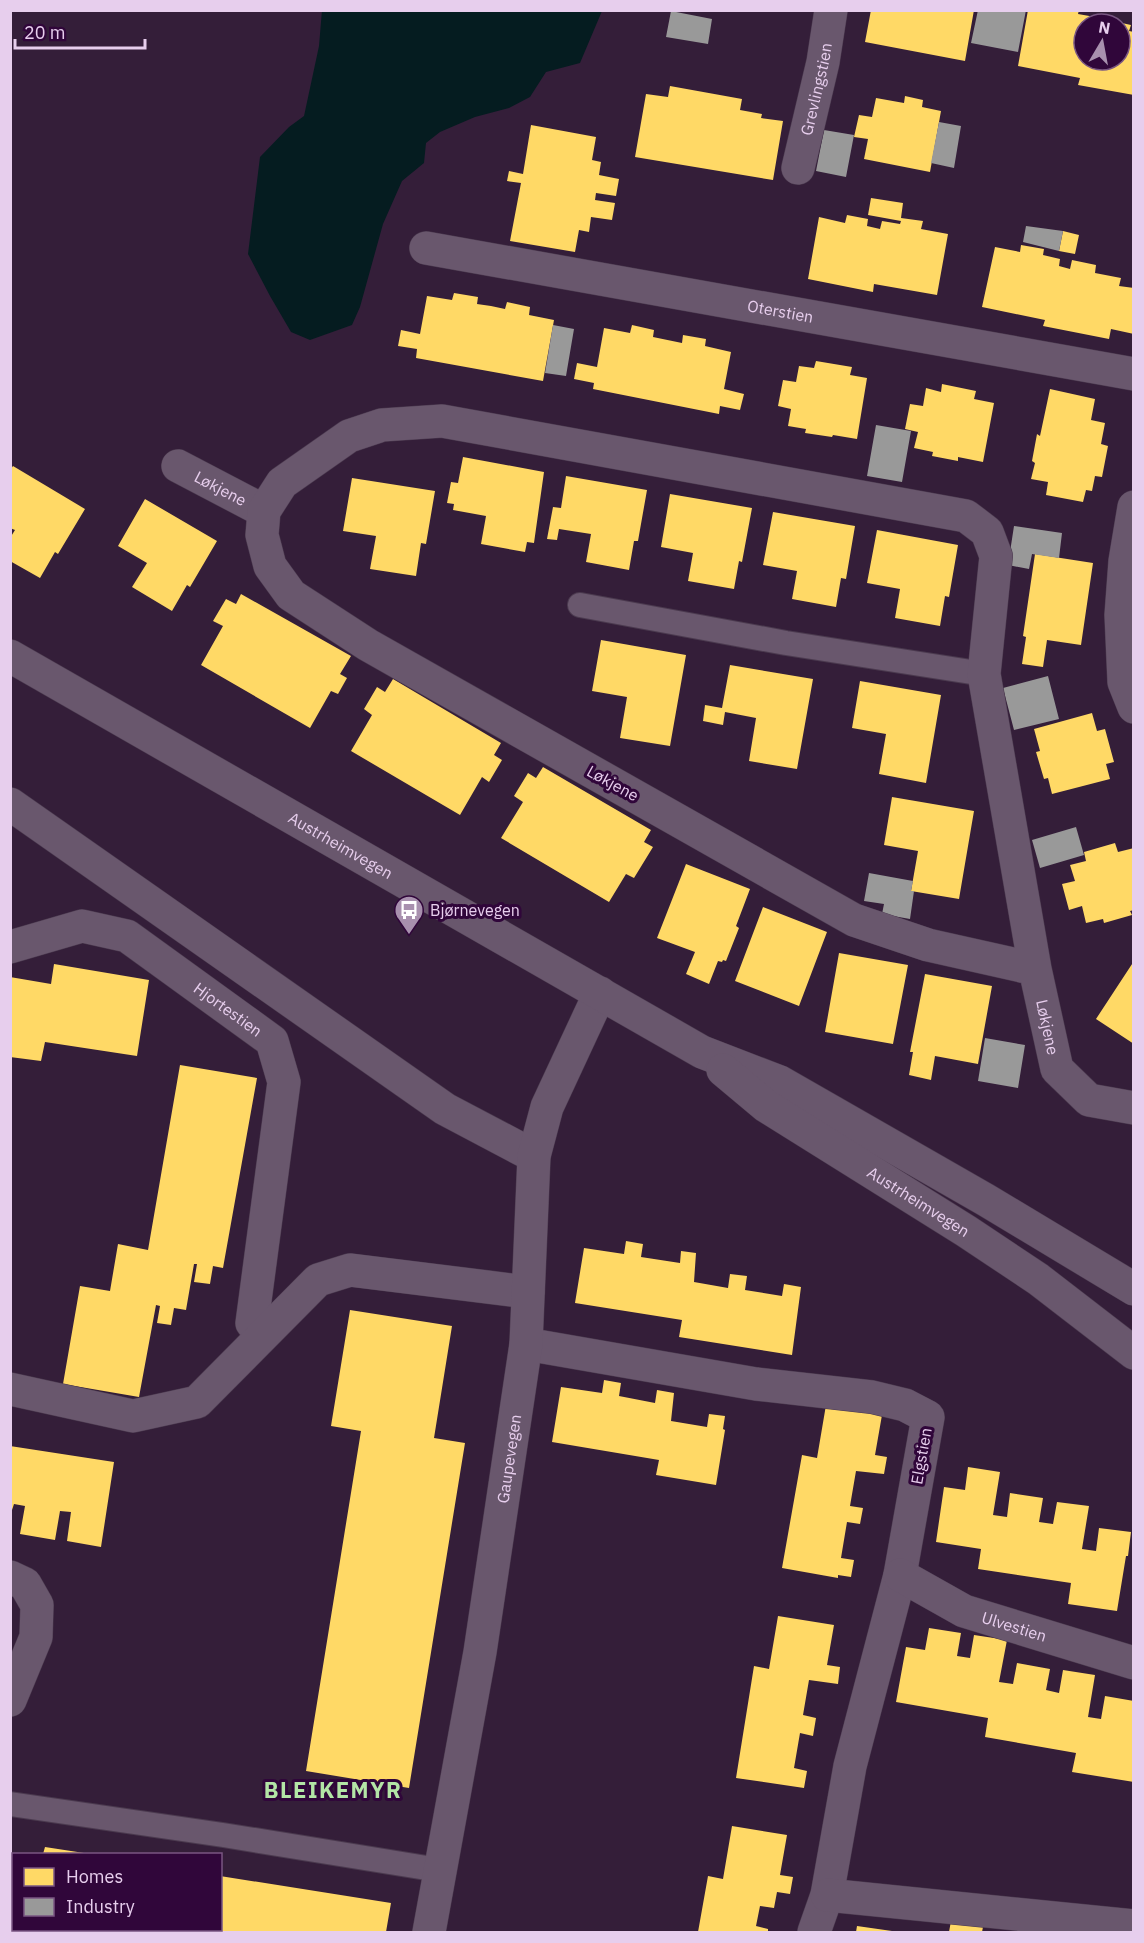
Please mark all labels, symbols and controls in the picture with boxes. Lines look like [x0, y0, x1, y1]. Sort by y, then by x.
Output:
scale bar [15, 12, 146, 50]
north arrow [1072, 12, 1132, 72]
text: N [1097, 16, 1112, 38]
text: 20 m [24, 21, 66, 44]
street label: Grevlingstien [796, 41, 836, 137]
street label: Oterstien [746, 295, 815, 327]
street label: Løkjene [191, 466, 250, 510]
street label: Løkjene [584, 761, 643, 805]
street label: Austrheimvegen [285, 807, 396, 883]
bus stop icon: Bjørnevegen [393, 894, 425, 936]
place label: Bjørnevegen [430, 900, 520, 920]
street label: Hjortestien [190, 978, 266, 1041]
street label: Løkjene [1032, 998, 1064, 1057]
street label: Austrheimvegen [864, 1162, 974, 1241]
street label: Gaupevegen [492, 1413, 525, 1504]
street label: Elgstien [906, 1426, 936, 1486]
street label: Ulvestien [979, 1607, 1049, 1646]
district label: BLEIKEMYR [264, 1775, 402, 1804]
legend [12, 1853, 222, 1931]
text: Homes [66, 1865, 123, 1888]
text: Industry [66, 1895, 135, 1918]

